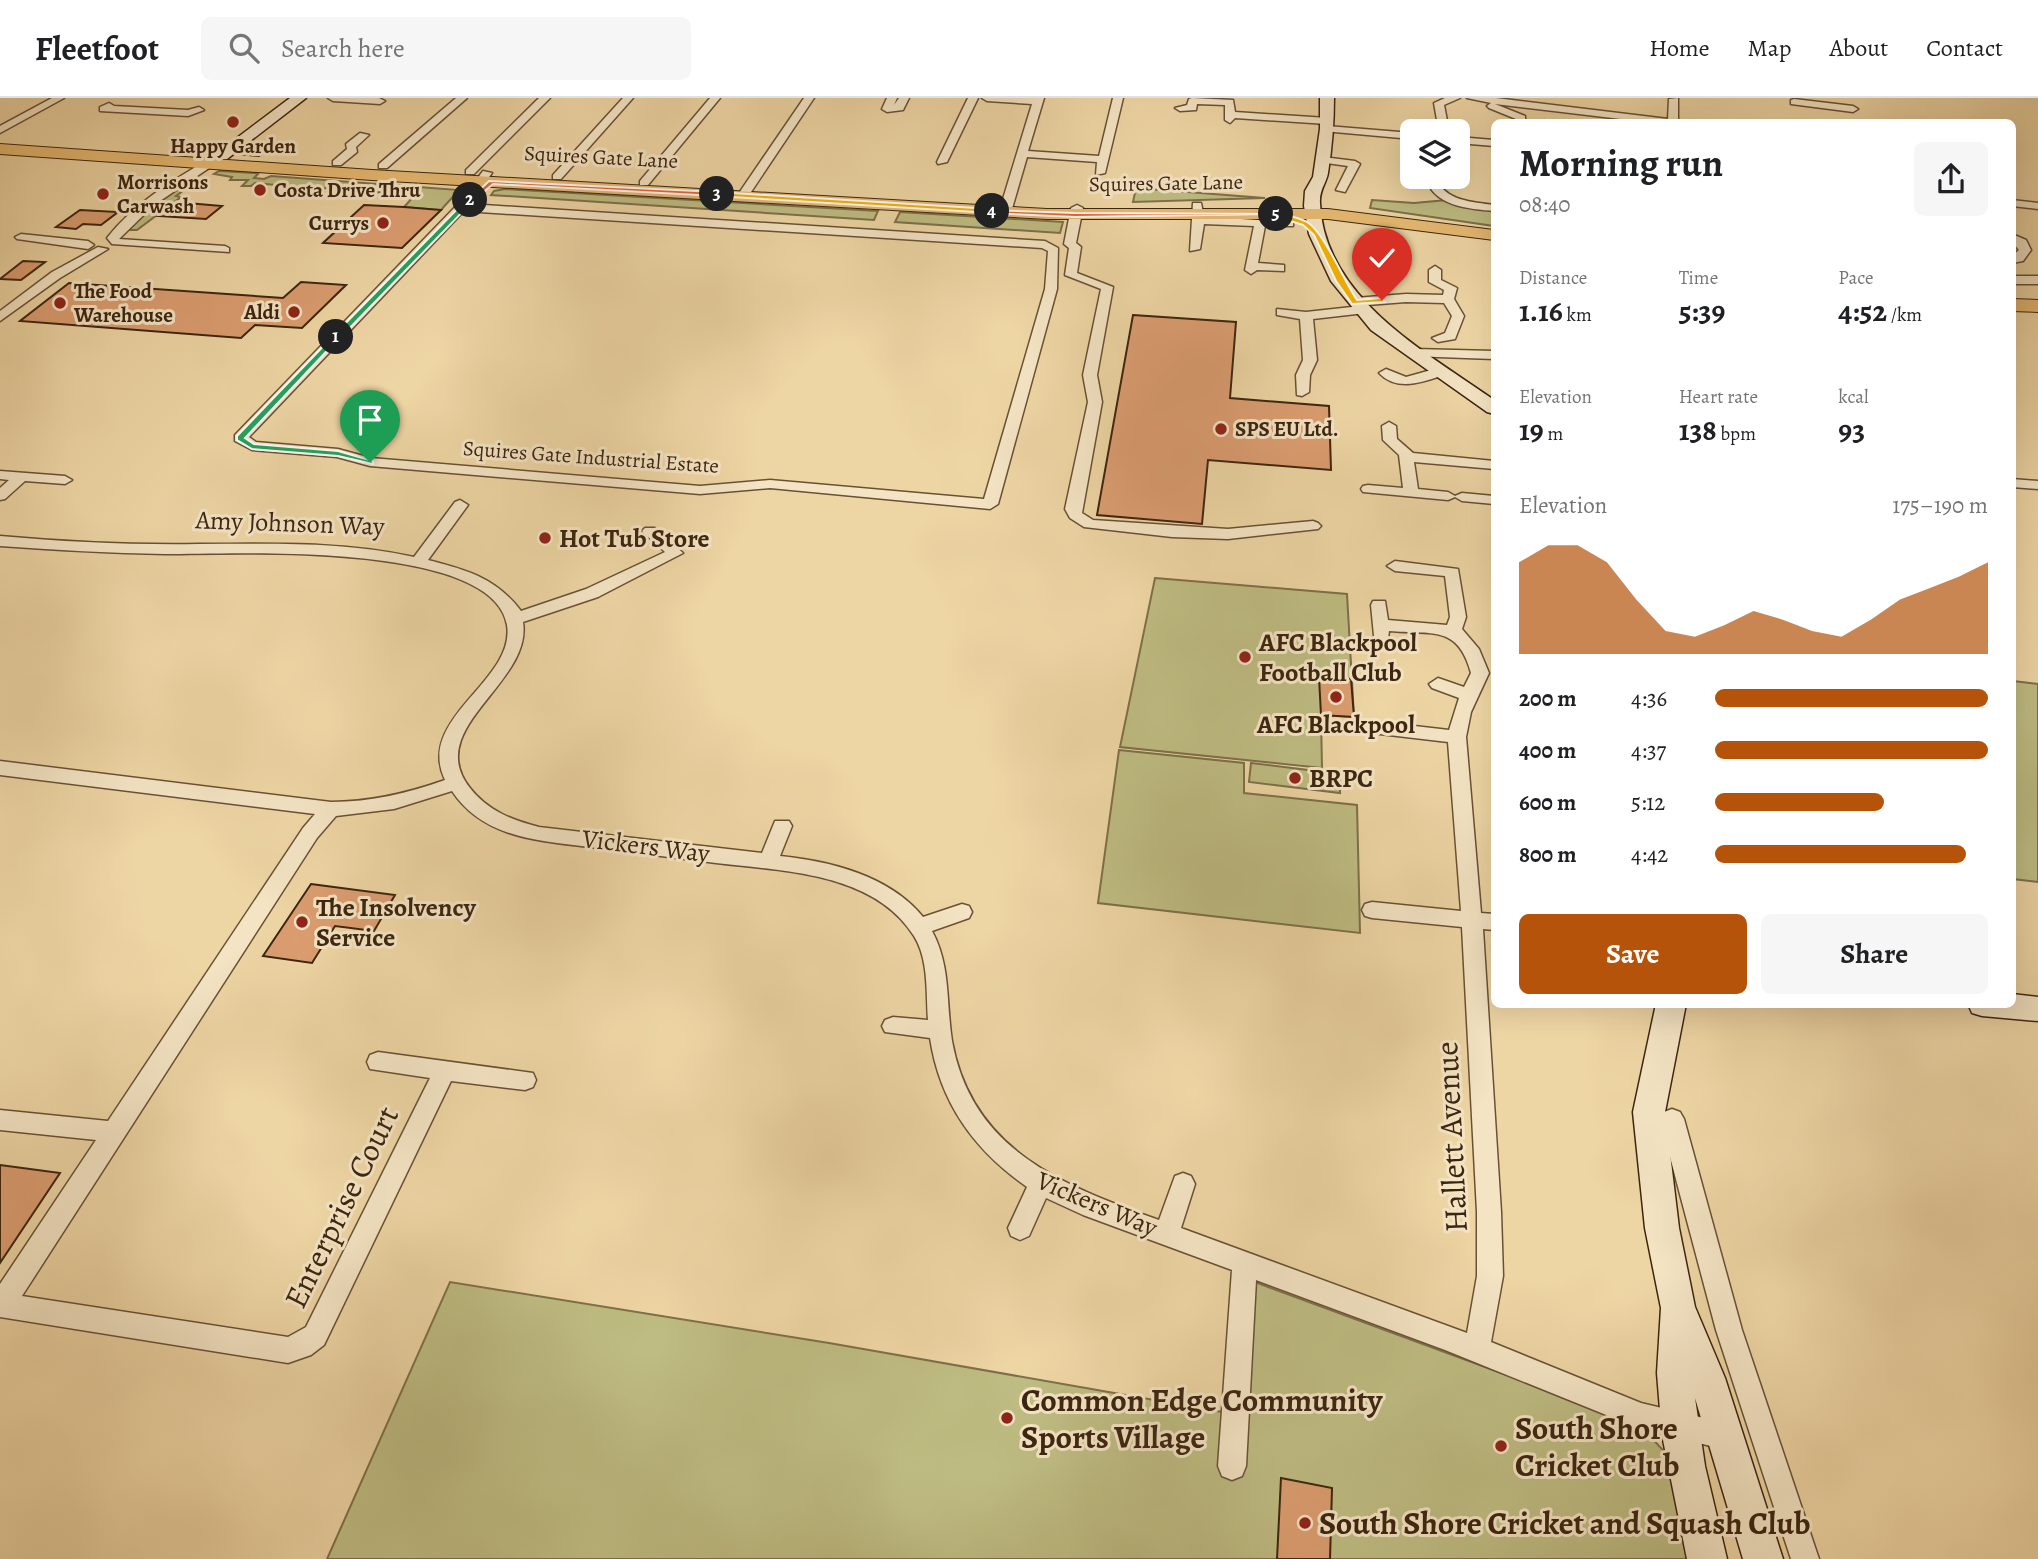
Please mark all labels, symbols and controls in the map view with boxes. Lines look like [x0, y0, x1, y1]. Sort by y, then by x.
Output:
search box [201, 17, 691, 80]
text: Fleetfoot [35, 26, 159, 71]
icon: search [225, 29, 263, 67]
text: Search here [281, 31, 405, 66]
text: Home [1649, 32, 1710, 64]
text: Map [1748, 32, 1792, 64]
text: About [1830, 32, 1888, 64]
text: Contact [1926, 32, 2003, 64]
marker: Happy Garden [225, 114, 241, 130]
map controls [1400, 119, 1470, 189]
button: layers [1400, 119, 1470, 189]
place label: Happy Garden [170, 132, 296, 160]
text: Morning run [1519, 137, 1723, 189]
street label: Squires Gate Lane [523, 139, 679, 175]
button: share [1914, 142, 1988, 216]
place label: Morrisons Carwash [117, 168, 208, 220]
street label: Squires Gate Lane [1089, 168, 1243, 198]
place label: Costa Drive Thru [274, 176, 421, 204]
pin: 3 [700, 176, 734, 212]
text: 3 [712, 180, 721, 206]
marker: Costa Drive Thru [252, 182, 268, 198]
pin: 2 [452, 182, 488, 217]
marker: Morrisons Carwash [95, 186, 111, 202]
text: 2 [465, 186, 474, 212]
text: 08:40 [1519, 189, 1571, 220]
pin: 4 [974, 194, 1010, 228]
text: 4 [987, 197, 996, 223]
pin: 5 [1258, 197, 1294, 232]
text: 5 [1271, 200, 1280, 226]
place label: Currys [309, 209, 369, 237]
marker: Currys [375, 215, 391, 231]
pin [1352, 228, 1412, 300]
icon: check [1363, 239, 1401, 277]
text: Distance [1519, 265, 1587, 291]
text: Time [1679, 265, 1718, 291]
text: Pace [1838, 265, 1874, 291]
place label: The Food Warehouse [73, 277, 173, 329]
text: 1.16 [1519, 291, 1563, 331]
text: 5:39 [1679, 291, 1725, 331]
text: 4:52 [1838, 291, 1887, 331]
marker: The Food Warehouse [52, 295, 68, 311]
place label: Aldi [243, 298, 280, 326]
text: km [1563, 302, 1592, 328]
text: /km [1887, 302, 1922, 328]
marker: Aldi [286, 304, 302, 320]
pin: 1 [318, 320, 354, 354]
text: 1 [332, 323, 339, 349]
text: Elevation [1519, 384, 1592, 410]
text: Heart rate [1679, 384, 1758, 410]
text: kcal [1838, 384, 1869, 410]
pin [340, 390, 400, 462]
icon: arrive [351, 401, 389, 439]
text: 19 [1519, 410, 1544, 450]
text: 138 [1679, 410, 1717, 450]
text: 93 [1838, 410, 1865, 450]
place label: SPS EU Ltd. [1235, 415, 1339, 443]
marker: SPS EU Ltd. [1213, 421, 1229, 437]
text: m [1544, 421, 1563, 447]
text: bpm [1717, 421, 1756, 447]
street label: Squires Gate Industrial Estate [462, 434, 720, 480]
text: Elevation [1519, 490, 1607, 521]
text: 175–190 m [1892, 490, 1988, 521]
street label: Amy Johnson Way [194, 502, 386, 544]
place label: Hot Tub Store [559, 521, 710, 556]
marker: Hot Tub Store [537, 530, 553, 546]
place label: AFC Blackpool Football Club [1258, 625, 1417, 690]
marker: AFC Blackpool Football Club [1237, 649, 1253, 665]
text: 200 m [1519, 683, 1577, 714]
text: 4:36 [1631, 683, 1667, 714]
marker: AFC Blackpool [1328, 689, 1344, 705]
place label: AFC Blackpool [1256, 707, 1415, 742]
text: 400 m [1519, 735, 1576, 766]
text: 4:37 [1631, 735, 1666, 766]
place label: BRPC [1309, 761, 1373, 796]
marker: BRPC [1287, 770, 1303, 786]
text: 600 m [1519, 787, 1576, 818]
text: 5:12 [1631, 787, 1665, 818]
street label: Vickers Way [579, 821, 712, 871]
text: 800 m [1519, 839, 1576, 870]
text: 4:42 [1631, 839, 1668, 870]
place label: The Insolvency Service [316, 890, 477, 955]
marker: The Insolvency Service [294, 914, 310, 930]
button: Save [1519, 914, 1747, 994]
button: Share [1761, 914, 1988, 994]
street label: Hallett Avenue [1424, 1040, 1478, 1234]
street label: Enterprise Court [273, 1099, 409, 1315]
street label: Vickers Way [1030, 1162, 1163, 1245]
place label: Common Edge Community Sports Village [1021, 1378, 1383, 1459]
place label: South Shore Cricket Club [1515, 1406, 1680, 1487]
marker: Common Edge Community Sports Village [999, 1410, 1015, 1426]
marker: South Shore Cricket Club [1493, 1438, 1509, 1454]
place label: South Shore Cricket and Squash Club [1319, 1501, 1810, 1545]
marker: South Shore Cricket and Squash Club [1297, 1515, 1313, 1531]

